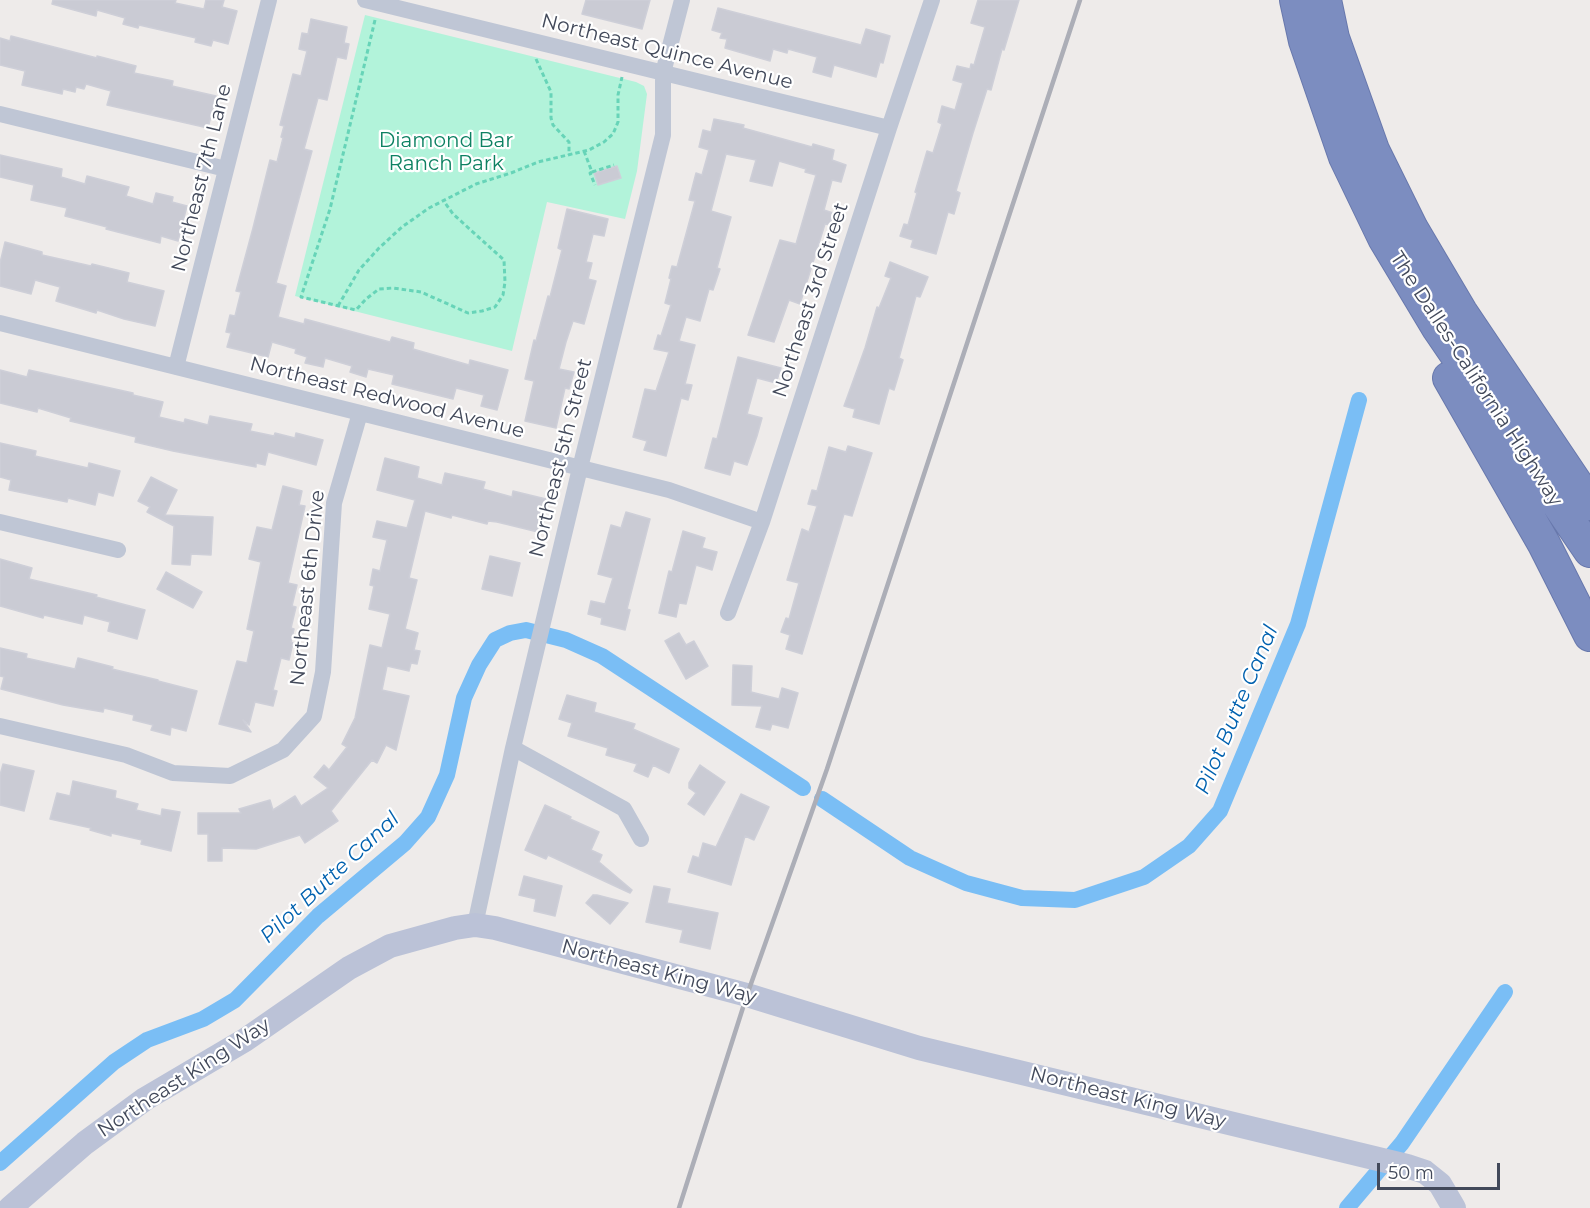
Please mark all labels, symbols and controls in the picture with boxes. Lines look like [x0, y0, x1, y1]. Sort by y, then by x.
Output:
street label: Northeast Quince Avenue [539, 9, 795, 95]
street label: Northeast 7th Lane [167, 81, 237, 275]
park label: Diamond Bar Ranch Park [379, 129, 513, 176]
street label: Northeast 3rd Street [768, 199, 854, 401]
street label: The Dalles-California Highway [1385, 247, 1567, 511]
street label: Northeast Redwood Avenue [247, 352, 527, 444]
street label: Northeast 5th Street [525, 356, 597, 560]
street label: Northeast 6th Drive [286, 489, 330, 687]
water label: Pilot Butte Canal [1190, 622, 1284, 798]
water label: Pilot Butte Canal [255, 807, 405, 949]
street label: Northeast King Way [559, 934, 759, 1010]
street label: Northeast King Way [93, 1013, 275, 1143]
street label: Northeast King Way [1028, 1062, 1228, 1134]
scale bar [1380, 1151, 1503, 1189]
text: 50 m [1388, 1162, 1434, 1184]

